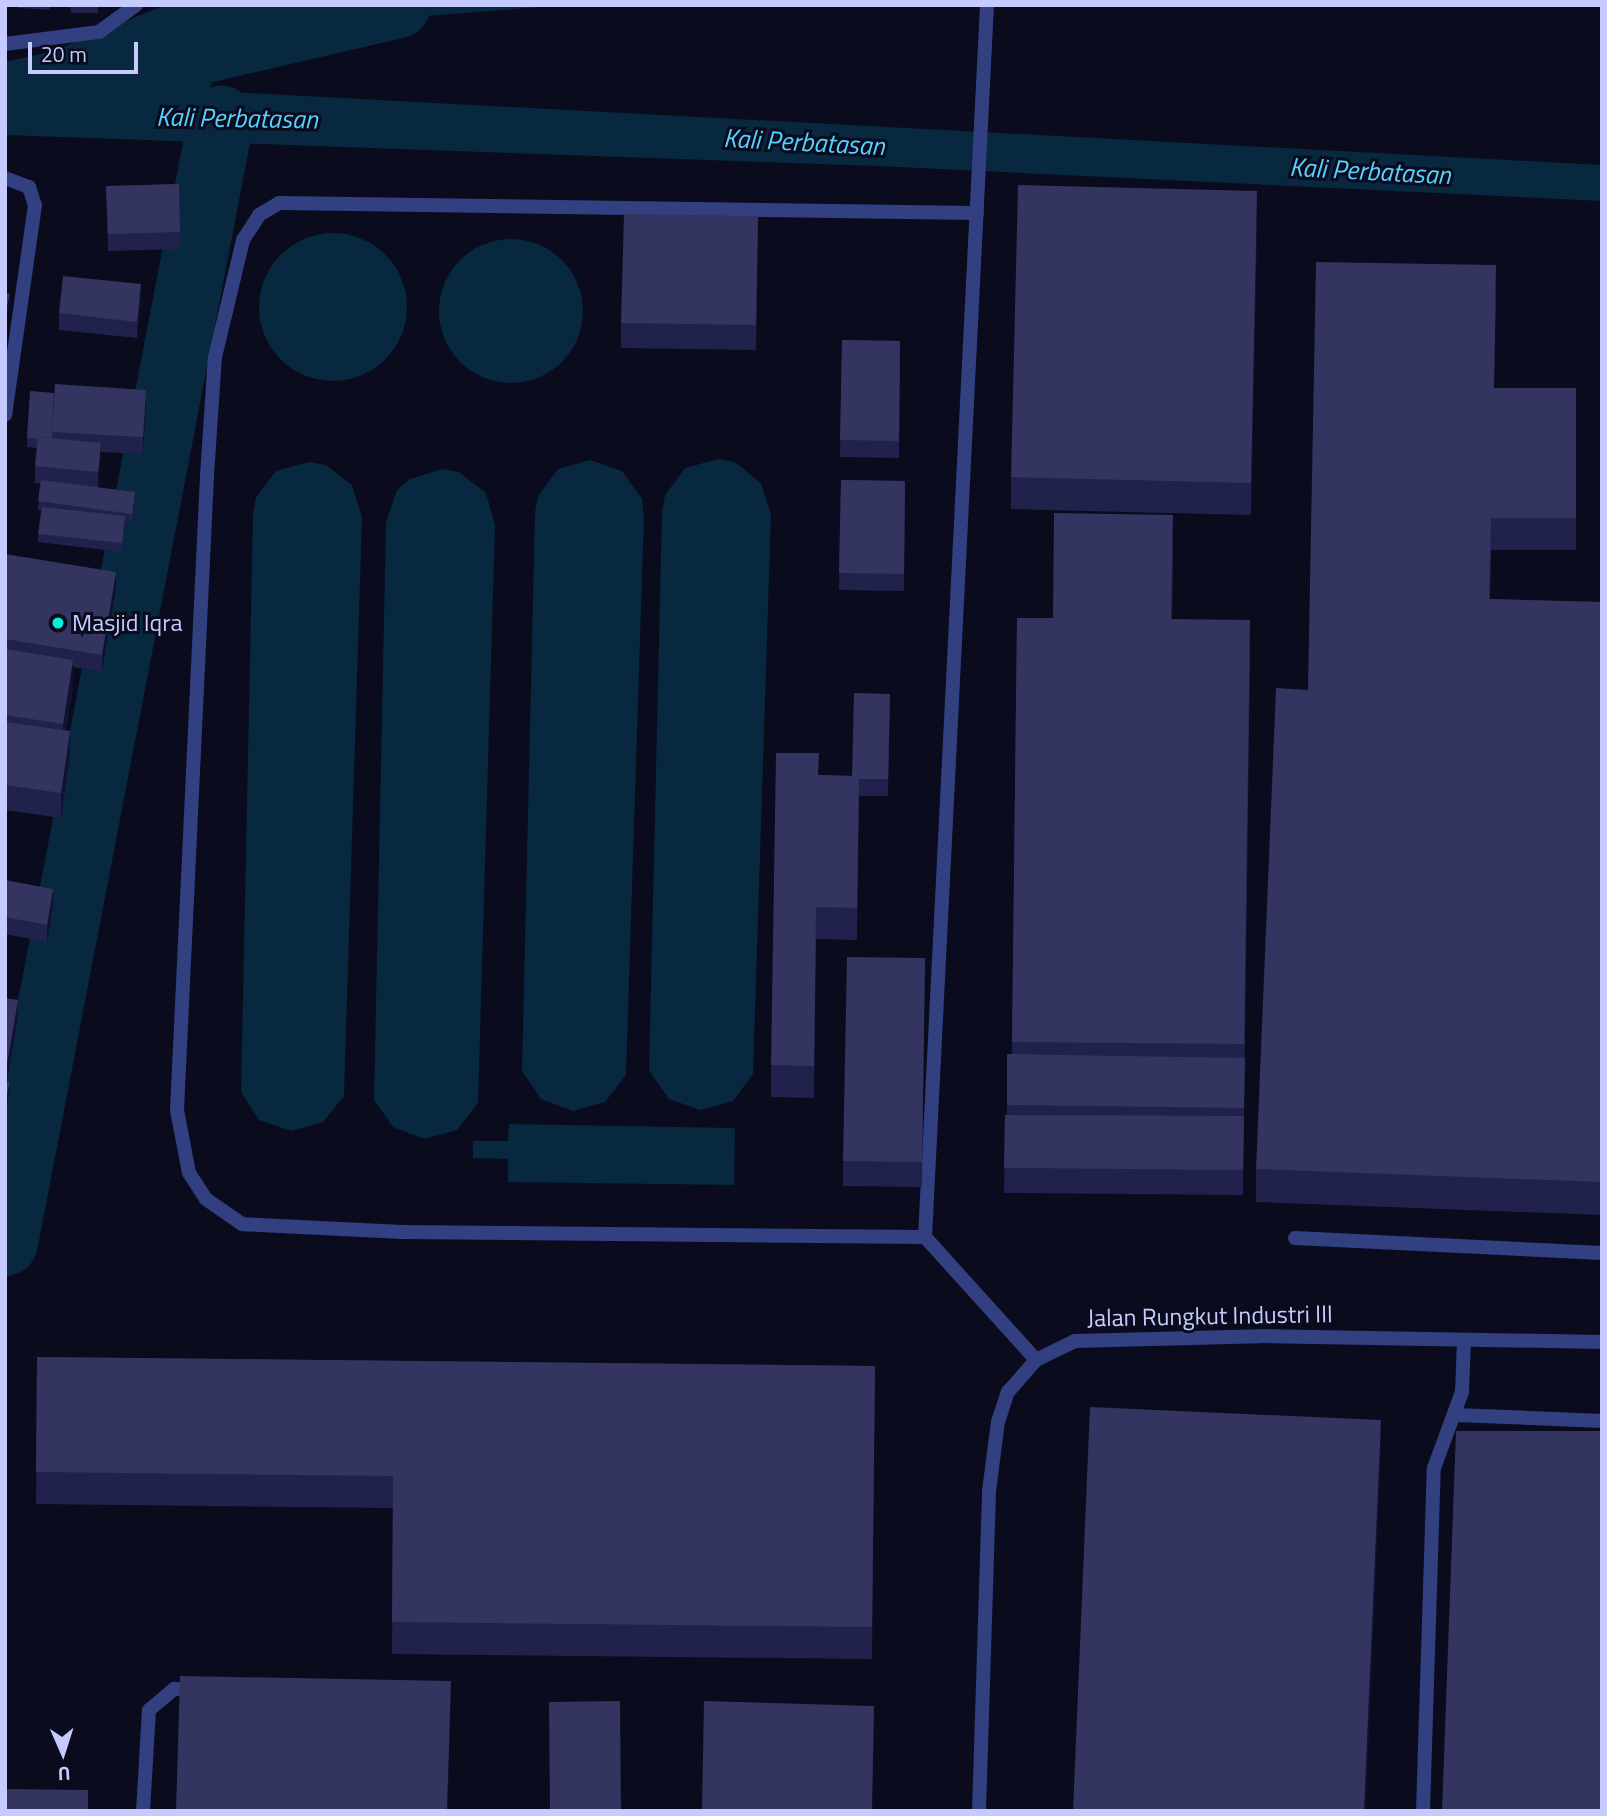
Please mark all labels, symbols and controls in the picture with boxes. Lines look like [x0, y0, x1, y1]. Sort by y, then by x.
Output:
scale bar [32, 28, 142, 72]
text: 20 m [41, 38, 87, 70]
water label: Kali Perbatasan [156, 101, 318, 135]
water label: Kali Perbatasan [723, 122, 885, 162]
water label: Kali Perbatasan [1289, 151, 1451, 191]
place label: Masjid Iqra [72, 609, 183, 637]
marker: Masjid Iqra [50, 615, 66, 631]
street label: Jalan Rungkut Industri III [1087, 1299, 1333, 1333]
north arrow [28, 1718, 98, 1788]
text: U [57, 1760, 71, 1789]

